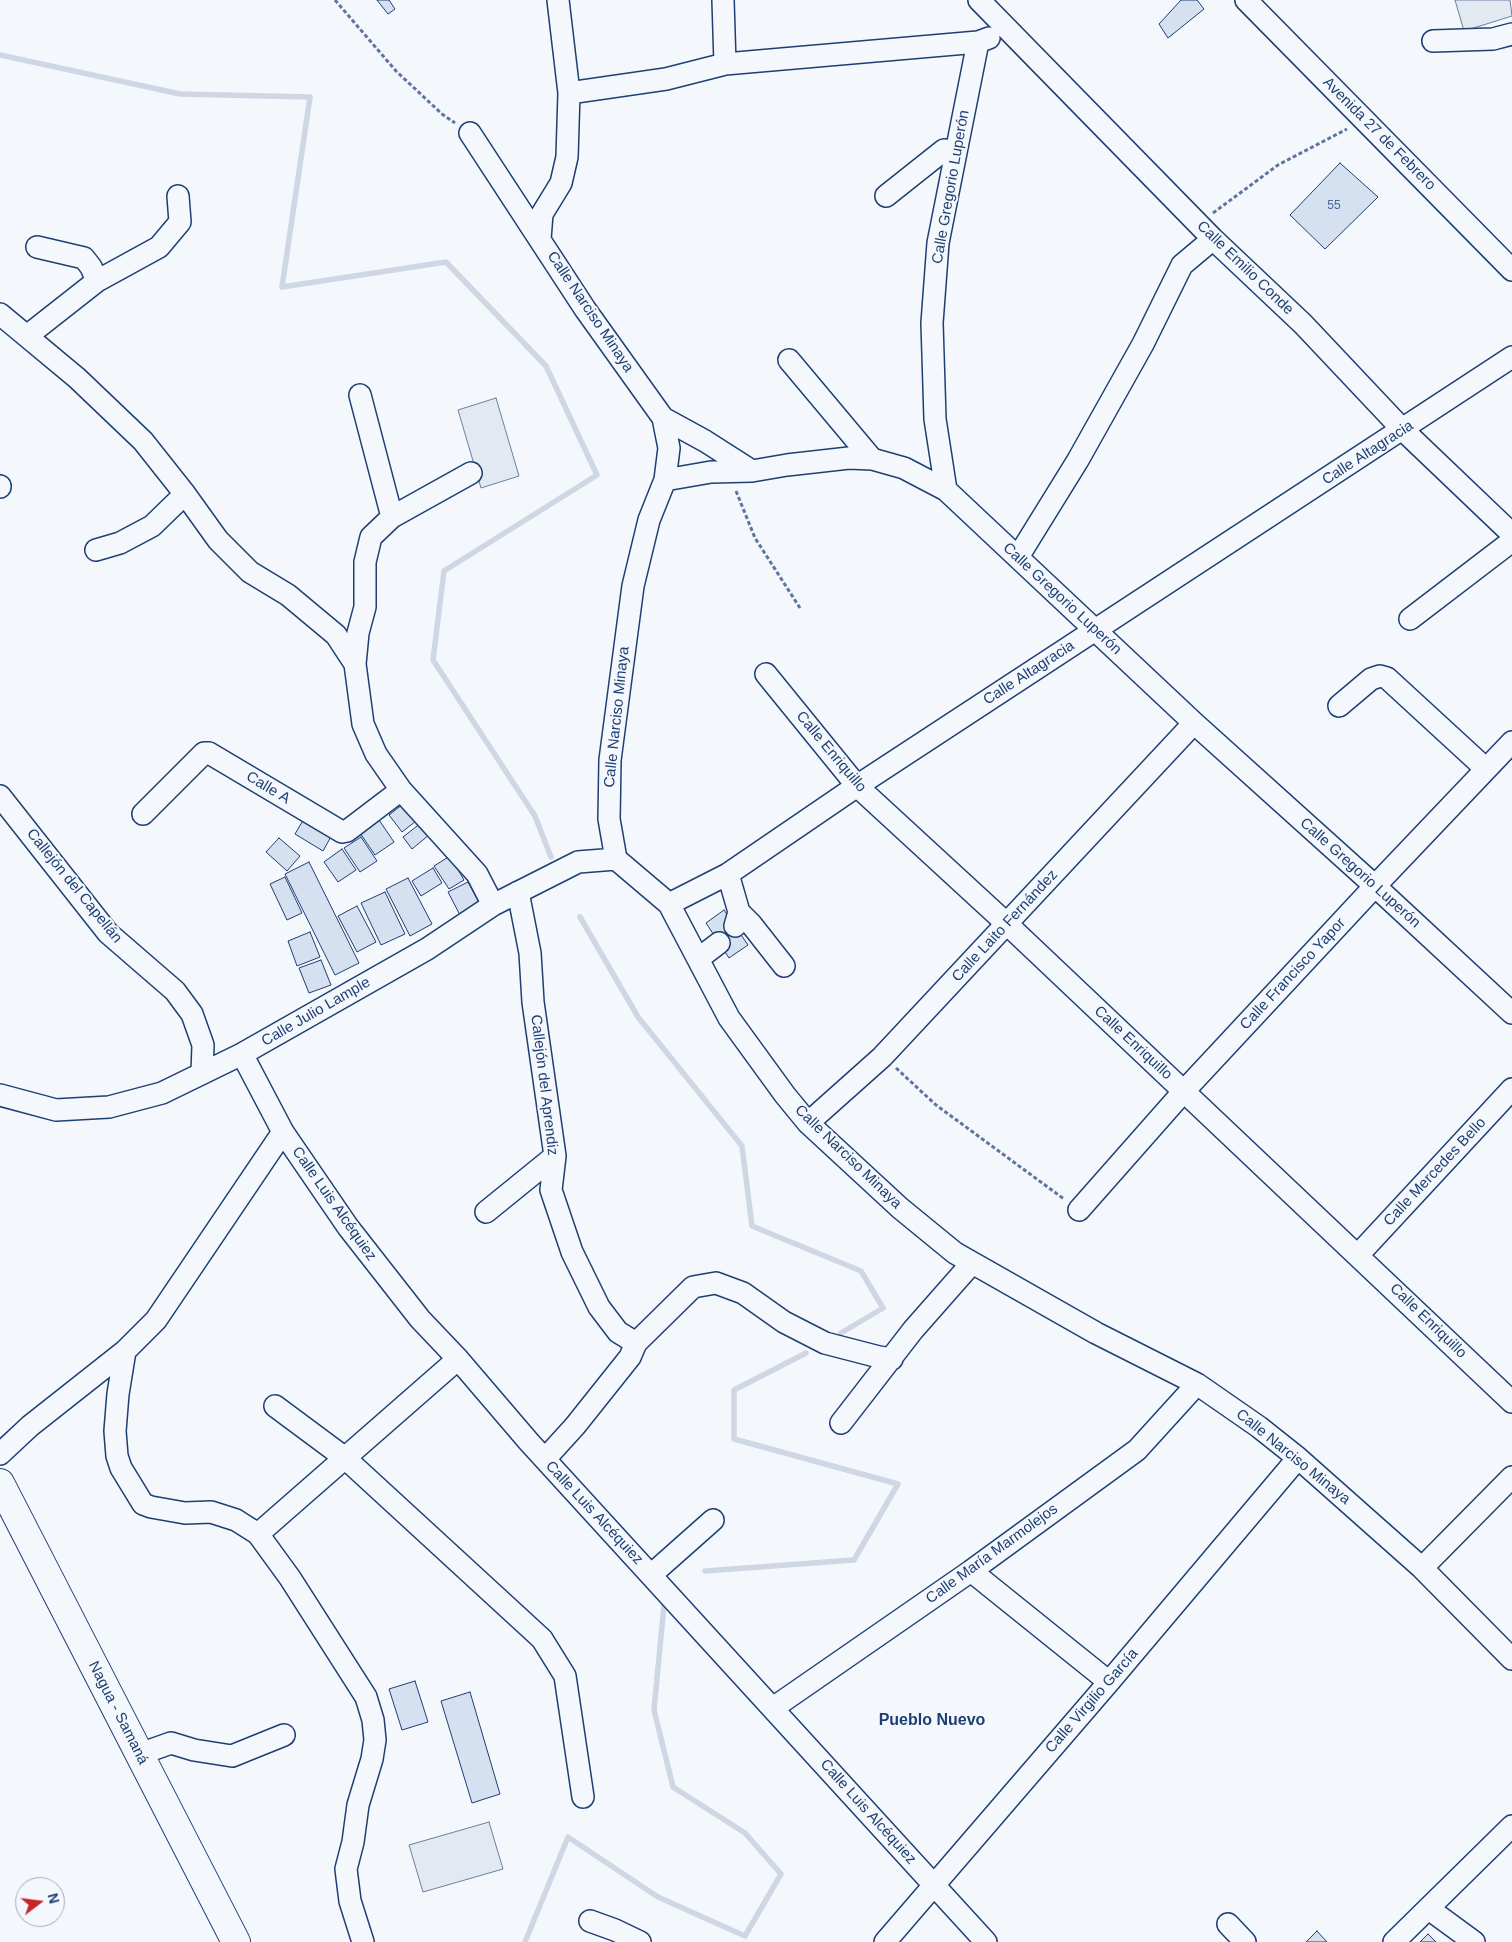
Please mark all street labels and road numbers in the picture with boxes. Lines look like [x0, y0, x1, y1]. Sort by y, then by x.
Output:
street label: Avenida 27 de Febrero [1319, 74, 1439, 194]
street label: Calle Gregorio Luperón [929, 109, 973, 265]
street label: Calle Emilio Conde [1193, 217, 1297, 319]
street label: Calle Narciso Minaya [543, 248, 637, 376]
street label: Calle Altagracia [1319, 417, 1417, 489]
street label: Calle Gregorio Luperón [999, 539, 1125, 659]
street label: Calle Altagracia [980, 637, 1078, 709]
street label: Calle Narciso Minaya [601, 646, 633, 788]
street label: Calle Enriquillo [792, 708, 870, 796]
street label: Calle A [243, 768, 293, 808]
street label: Calle Gregorio Luperón [1296, 814, 1424, 932]
street label: Callejón del Capellán [22, 825, 126, 947]
street label: Calle Laito Fernández [948, 866, 1062, 986]
street label: Calle Francisco Yapor [1236, 914, 1350, 1034]
street label: Calle Julio Lample [258, 974, 374, 1050]
street label: Calle Enriquillo [1090, 1002, 1176, 1084]
street label: Callejón del Aprendiz [526, 1014, 562, 1156]
street label: Calle Narciso Minaya [791, 1101, 905, 1213]
street label: Calle Mercedes Bello [1380, 1114, 1490, 1230]
street label: Calle Luis Alcéquiez [288, 1144, 380, 1264]
street label: Calle Enriquillo [1386, 1280, 1470, 1362]
street label: Calle Narciso Minaya [1232, 1405, 1354, 1509]
street label: Calle Luis Alcéquiez [541, 1457, 647, 1569]
street label: Calle María Marmolejos [923, 1500, 1061, 1608]
street label: Calle Virgilio García [1042, 1645, 1142, 1757]
street label: Nagua - Samaná [84, 1658, 152, 1768]
street label: Calle Luis Alcéquiez [816, 1756, 920, 1868]

